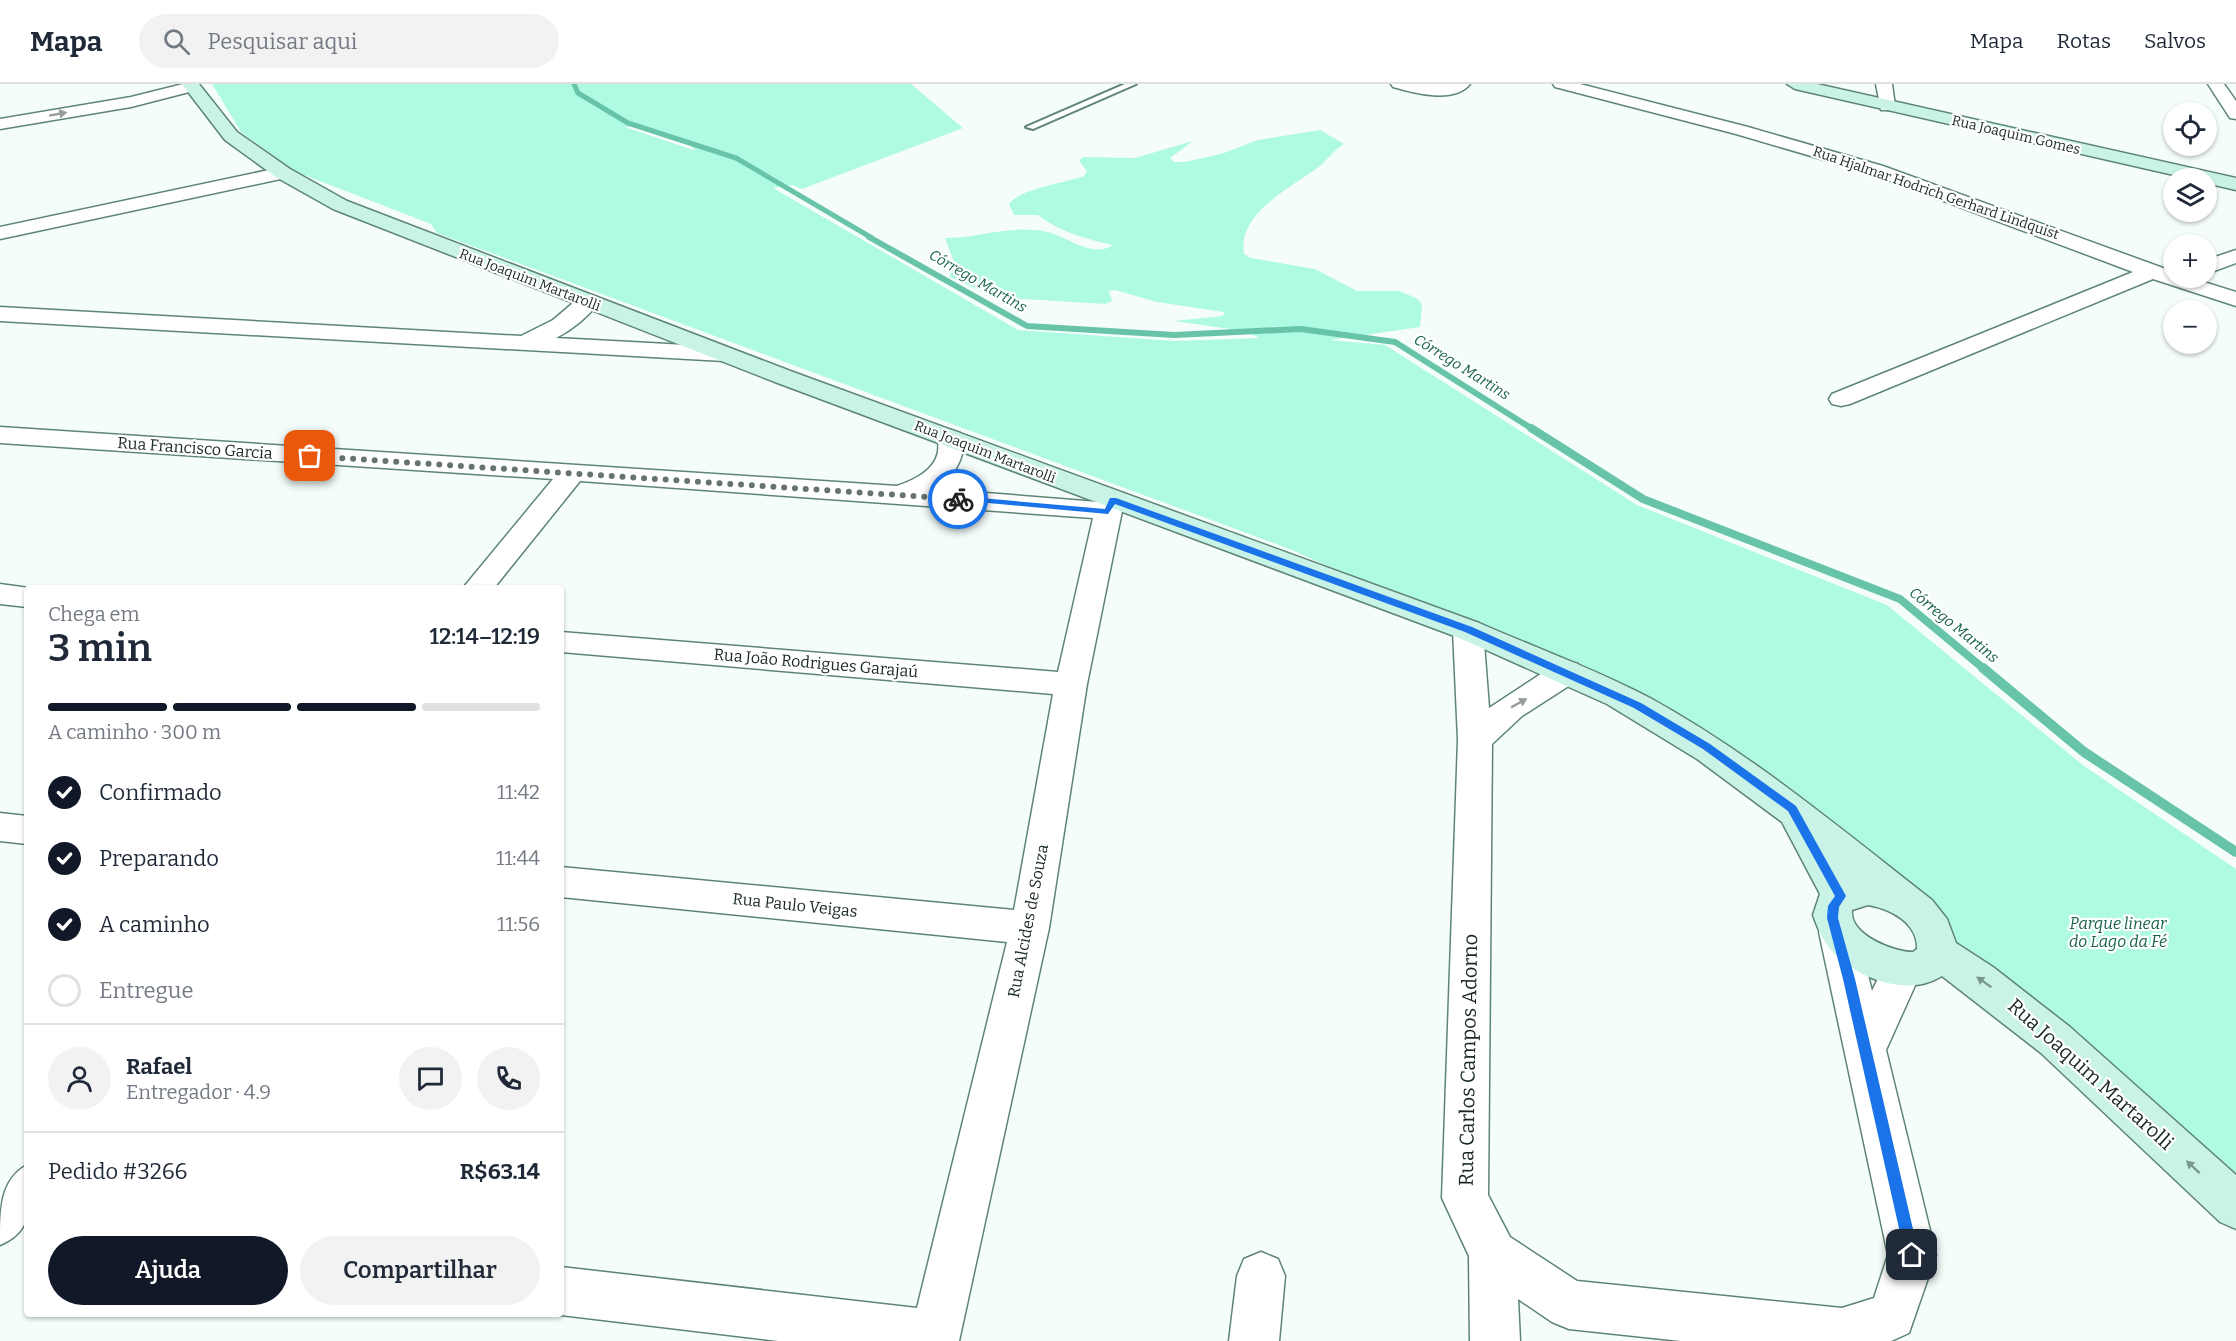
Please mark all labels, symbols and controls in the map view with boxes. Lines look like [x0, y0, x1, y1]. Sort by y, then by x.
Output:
search box [139, 14, 559, 68]
text: Mapa [30, 25, 103, 58]
icon: search [160, 25, 193, 58]
text: Pesquisar aqui [208, 28, 357, 55]
text: Mapa [1970, 28, 2024, 54]
text: Rotas [2057, 28, 2111, 54]
text: Salvos [2144, 28, 2206, 54]
map controls [2163, 102, 2217, 354]
button: locate [2163, 102, 2217, 156]
one-way arrow [48, 109, 67, 118]
street label: Rua Joaquim Gomes [1950, 112, 2082, 158]
street label: Rua Hjalmar Hodrich Gerhard Lindquist [1811, 143, 2061, 243]
button: layers [2163, 168, 2217, 222]
button: + [2163, 234, 2217, 288]
street label: Rua Joaquim Martarolli [457, 245, 603, 315]
water label: Córrego Martins [926, 246, 1030, 316]
button: − [2163, 300, 2217, 354]
water label: Córrego Martins [1411, 330, 1513, 404]
street label: Rua Joaquim Martarolli [912, 417, 1058, 487]
pin [284, 430, 335, 481]
street label: Rua Francisco Garcia [117, 433, 273, 463]
icon: bag [293, 439, 326, 472]
courier [928, 469, 988, 529]
icon: bike [942, 483, 975, 516]
water label: Córrego Martins [1906, 583, 2002, 667]
text: Chega em [48, 602, 140, 626]
text: 12:14–12:19 [430, 623, 540, 650]
text: 3 min [48, 625, 152, 671]
street label: Rua João Rodrigues Garajaú [713, 645, 919, 681]
one-way arrow [1510, 698, 1527, 708]
text: A caminho · 300 m [48, 720, 221, 744]
icon: check [48, 776, 81, 809]
text: Confirmado [99, 779, 222, 806]
text: 11:42 [497, 780, 540, 804]
icon: check [48, 842, 81, 875]
street label: Rua Alcides de Souza [1004, 842, 1052, 999]
text: Preparando [99, 845, 219, 872]
text: 11:44 [496, 846, 540, 870]
street label: Rua Paulo Veigas [732, 889, 858, 921]
icon: check [48, 908, 81, 941]
text: A caminho [99, 911, 210, 938]
text: 11:56 [497, 912, 540, 936]
park label: Parque linear do Lago da Fé [2069, 914, 2168, 951]
street label: Rua Carlos Campos Adorno [1454, 934, 1482, 1186]
text: Entregue [99, 977, 194, 1004]
one-way arrow [1976, 977, 1992, 988]
street label: Rua Joaquim Martarolli [2003, 993, 2179, 1155]
button: person [48, 1047, 111, 1110]
button: chat [399, 1047, 462, 1110]
button: phone [477, 1047, 540, 1110]
text: Rafael [126, 1053, 192, 1080]
text: Entregador · 4.9 [126, 1080, 271, 1104]
text: Pedido #3266 [48, 1158, 188, 1185]
text: R$63.14 [460, 1158, 540, 1185]
one-way arrow [2186, 1161, 2201, 1174]
pin [1886, 1229, 1937, 1280]
button: Ajuda [48, 1236, 288, 1305]
button: Compartilhar [300, 1236, 540, 1305]
icon: home [1895, 1238, 1928, 1271]

